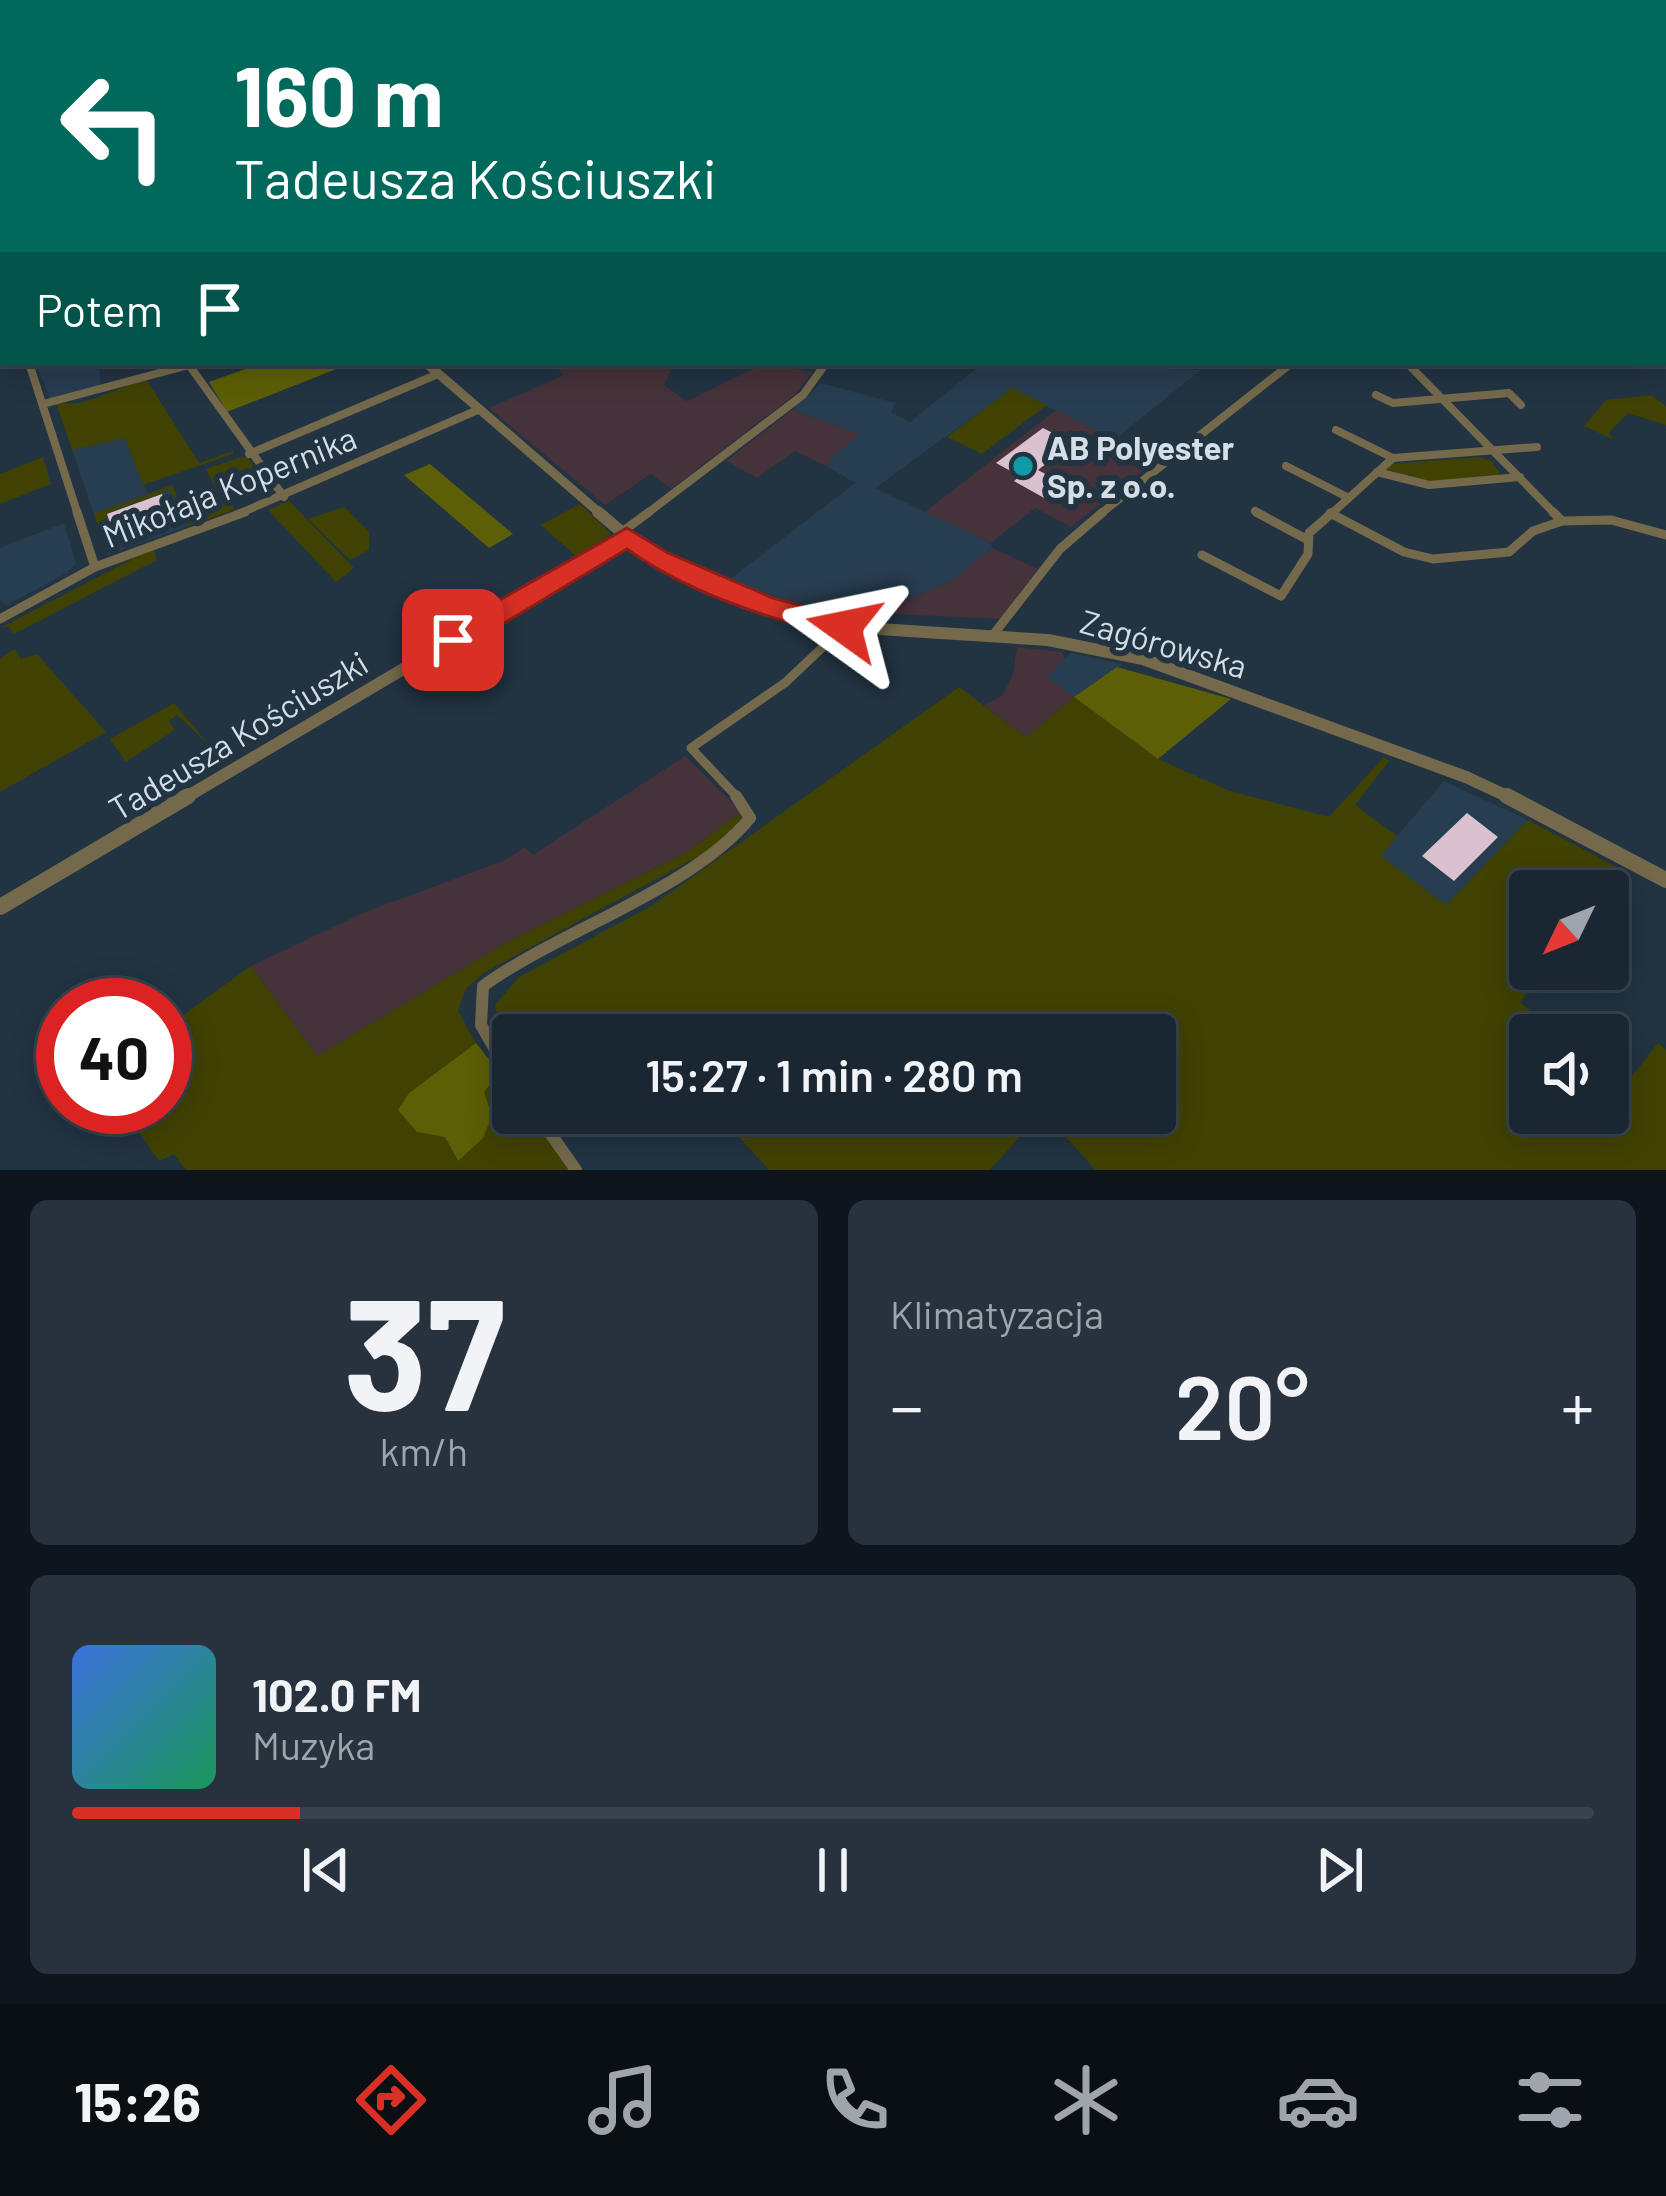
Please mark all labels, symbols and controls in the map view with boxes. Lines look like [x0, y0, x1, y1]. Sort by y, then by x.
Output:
text: 160 m [234, 43, 444, 144]
icon: left [36, 48, 192, 204]
text: Tadeusza Kościuszki [234, 145, 717, 210]
icon: arrive [187, 276, 253, 342]
text: Potem [36, 282, 163, 336]
street label: Mikołaja Kopernika [96, 417, 362, 555]
place label: AB Polyester Sp. z o.o. [1047, 427, 1235, 505]
marker: AB Polyester Sp. z o.o. [1010, 453, 1036, 479]
position arrow [781, 564, 907, 690]
pin [402, 589, 504, 691]
street label: Zagórowska [1076, 600, 1252, 686]
icon: arrive [420, 607, 486, 673]
street label: Tadeusza Kościuszki [101, 642, 375, 828]
north arrow [1509, 870, 1629, 990]
map controls [1509, 870, 1629, 1134]
speed limit sign: 40 [36, 978, 192, 1134]
button: sound [1509, 1014, 1629, 1134]
text: 15:27 · 1 min · 280 m [645, 1047, 1023, 1101]
text: 37 [343, 1255, 505, 1442]
text: Klimatyzacja [890, 1290, 1104, 1337]
text: 20° [1175, 1350, 1309, 1458]
text: − [890, 1365, 923, 1444]
text: + [1561, 1365, 1594, 1444]
text: km/h [380, 1427, 468, 1474]
text: 102.0 FM [252, 1667, 422, 1721]
text: Muzyka [252, 1721, 375, 1768]
icon: previous [293, 1837, 359, 1903]
icon: pause [800, 1837, 866, 1903]
icon: next [1307, 1837, 1373, 1903]
icon: directions [349, 2058, 433, 2142]
icon: music [581, 2058, 665, 2142]
icon: phone [813, 2058, 897, 2142]
icon: climate [1044, 2058, 1128, 2142]
icon: car [1276, 2058, 1360, 2142]
icon: filters [1508, 2058, 1592, 2142]
text: 15:26 [74, 2068, 201, 2133]

